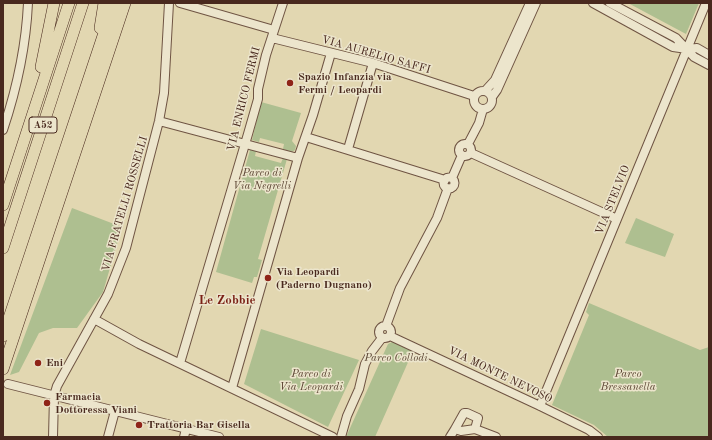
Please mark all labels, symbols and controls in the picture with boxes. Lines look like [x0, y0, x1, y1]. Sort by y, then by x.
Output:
street label: VIA AURELIO SAFFI [320, 33, 432, 77]
street label: VIA ENRICO FERMI [225, 45, 263, 153]
place label: Spazio Infanzia via Fermi / Leopardi [298, 70, 391, 96]
marker: Spazio Infanzia via Fermi / Leopardi [285, 78, 295, 88]
road number: A52 [29, 117, 57, 133]
street label: VIA FRATELLI ROSSELLI [99, 135, 151, 273]
street label: VIA STELVIO [593, 163, 633, 237]
park label: Parco di Via Negrelli [233, 166, 291, 192]
place label: Via Leopardi (Paderno Dugnano) [276, 265, 372, 291]
marker: Via Leopardi (Paderno Dugnano) [263, 273, 273, 283]
district label: Le Zobbie [198, 293, 256, 309]
street label: VIA MONTE NEVOSO [446, 344, 554, 406]
park label: Parco Collodi [364, 351, 428, 365]
place label: Eni [46, 356, 63, 370]
marker: Eni [33, 358, 43, 368]
park label: Parco di Via Leopardi [279, 367, 343, 393]
park label: Parco Bressanella [600, 367, 656, 393]
place label: Farmacia Dottoressa Viani [55, 390, 137, 416]
marker: Farmacia Dottoressa Viani [42, 398, 52, 408]
place label: Trattoria Bar Gisella [147, 418, 250, 432]
marker: Trattoria Bar Gisella [134, 420, 144, 430]

